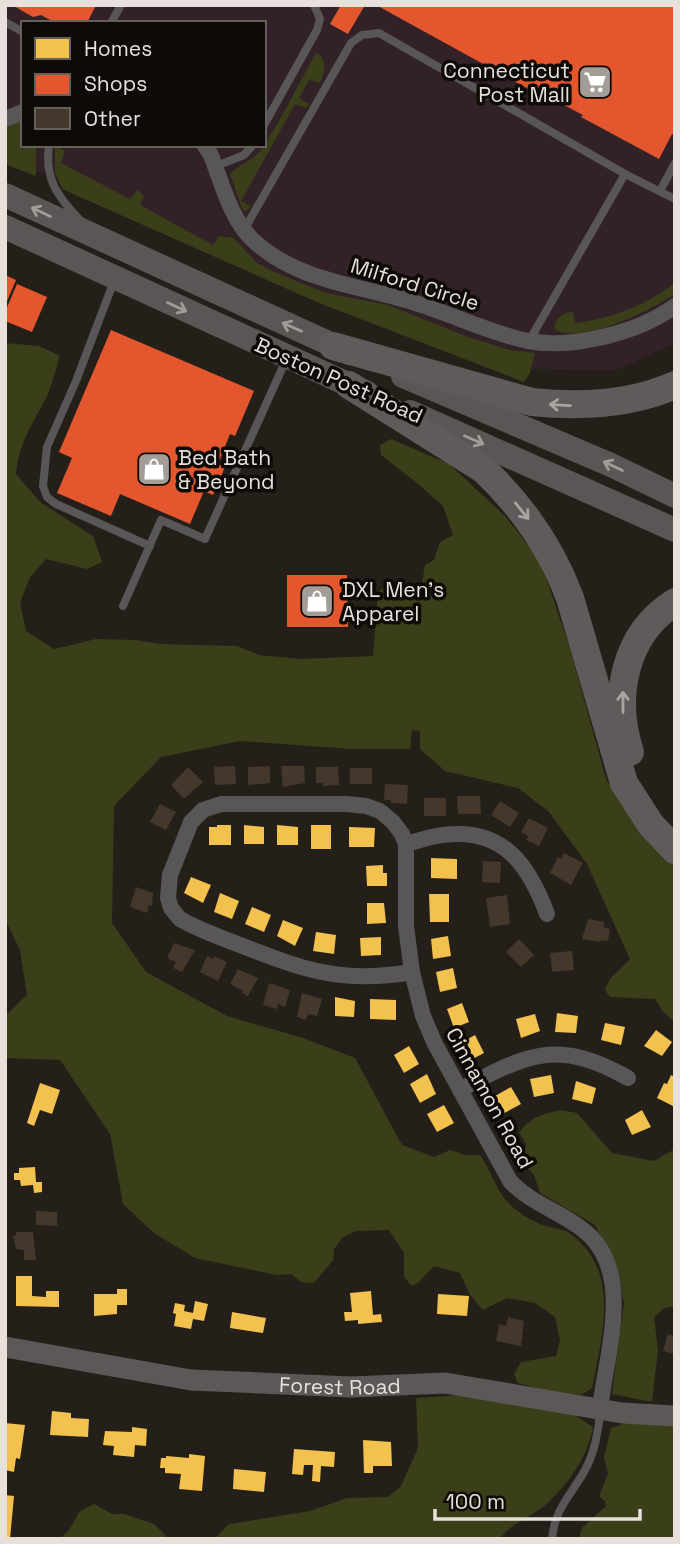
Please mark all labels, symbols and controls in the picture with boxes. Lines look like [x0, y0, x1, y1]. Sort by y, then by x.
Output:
legend [21, 21, 266, 147]
text: Homes [84, 35, 152, 62]
place label: Connecticut Post Mall [443, 57, 570, 108]
supermarket icon: Connecticut Post Mall [576, 63, 614, 101]
text: Shops [84, 70, 147, 97]
text: Other [84, 105, 141, 132]
one-way arrow [31, 205, 52, 218]
street label: Milford Circle [347, 252, 483, 316]
one-way arrow [166, 301, 187, 314]
one-way arrow [282, 320, 303, 333]
street label: Boston Post Road [251, 331, 427, 429]
one-way arrow [549, 398, 572, 411]
one-way arrow [463, 434, 484, 447]
place label: Bed Bath & Beyond [178, 444, 275, 495]
shop icon: Bed Bath & Beyond [135, 450, 173, 488]
one-way arrow [603, 459, 624, 472]
one-way arrow [514, 501, 530, 519]
place label: DXL Men's Apparel [342, 576, 444, 627]
shop icon: DXL Men's Apparel [298, 582, 336, 620]
one-way arrow [616, 690, 630, 713]
street label: Cinnamon Road [440, 1023, 540, 1173]
street label: Forest Road [279, 1370, 401, 1401]
scale bar [435, 1478, 640, 1522]
text: 100 m [446, 1488, 505, 1515]

